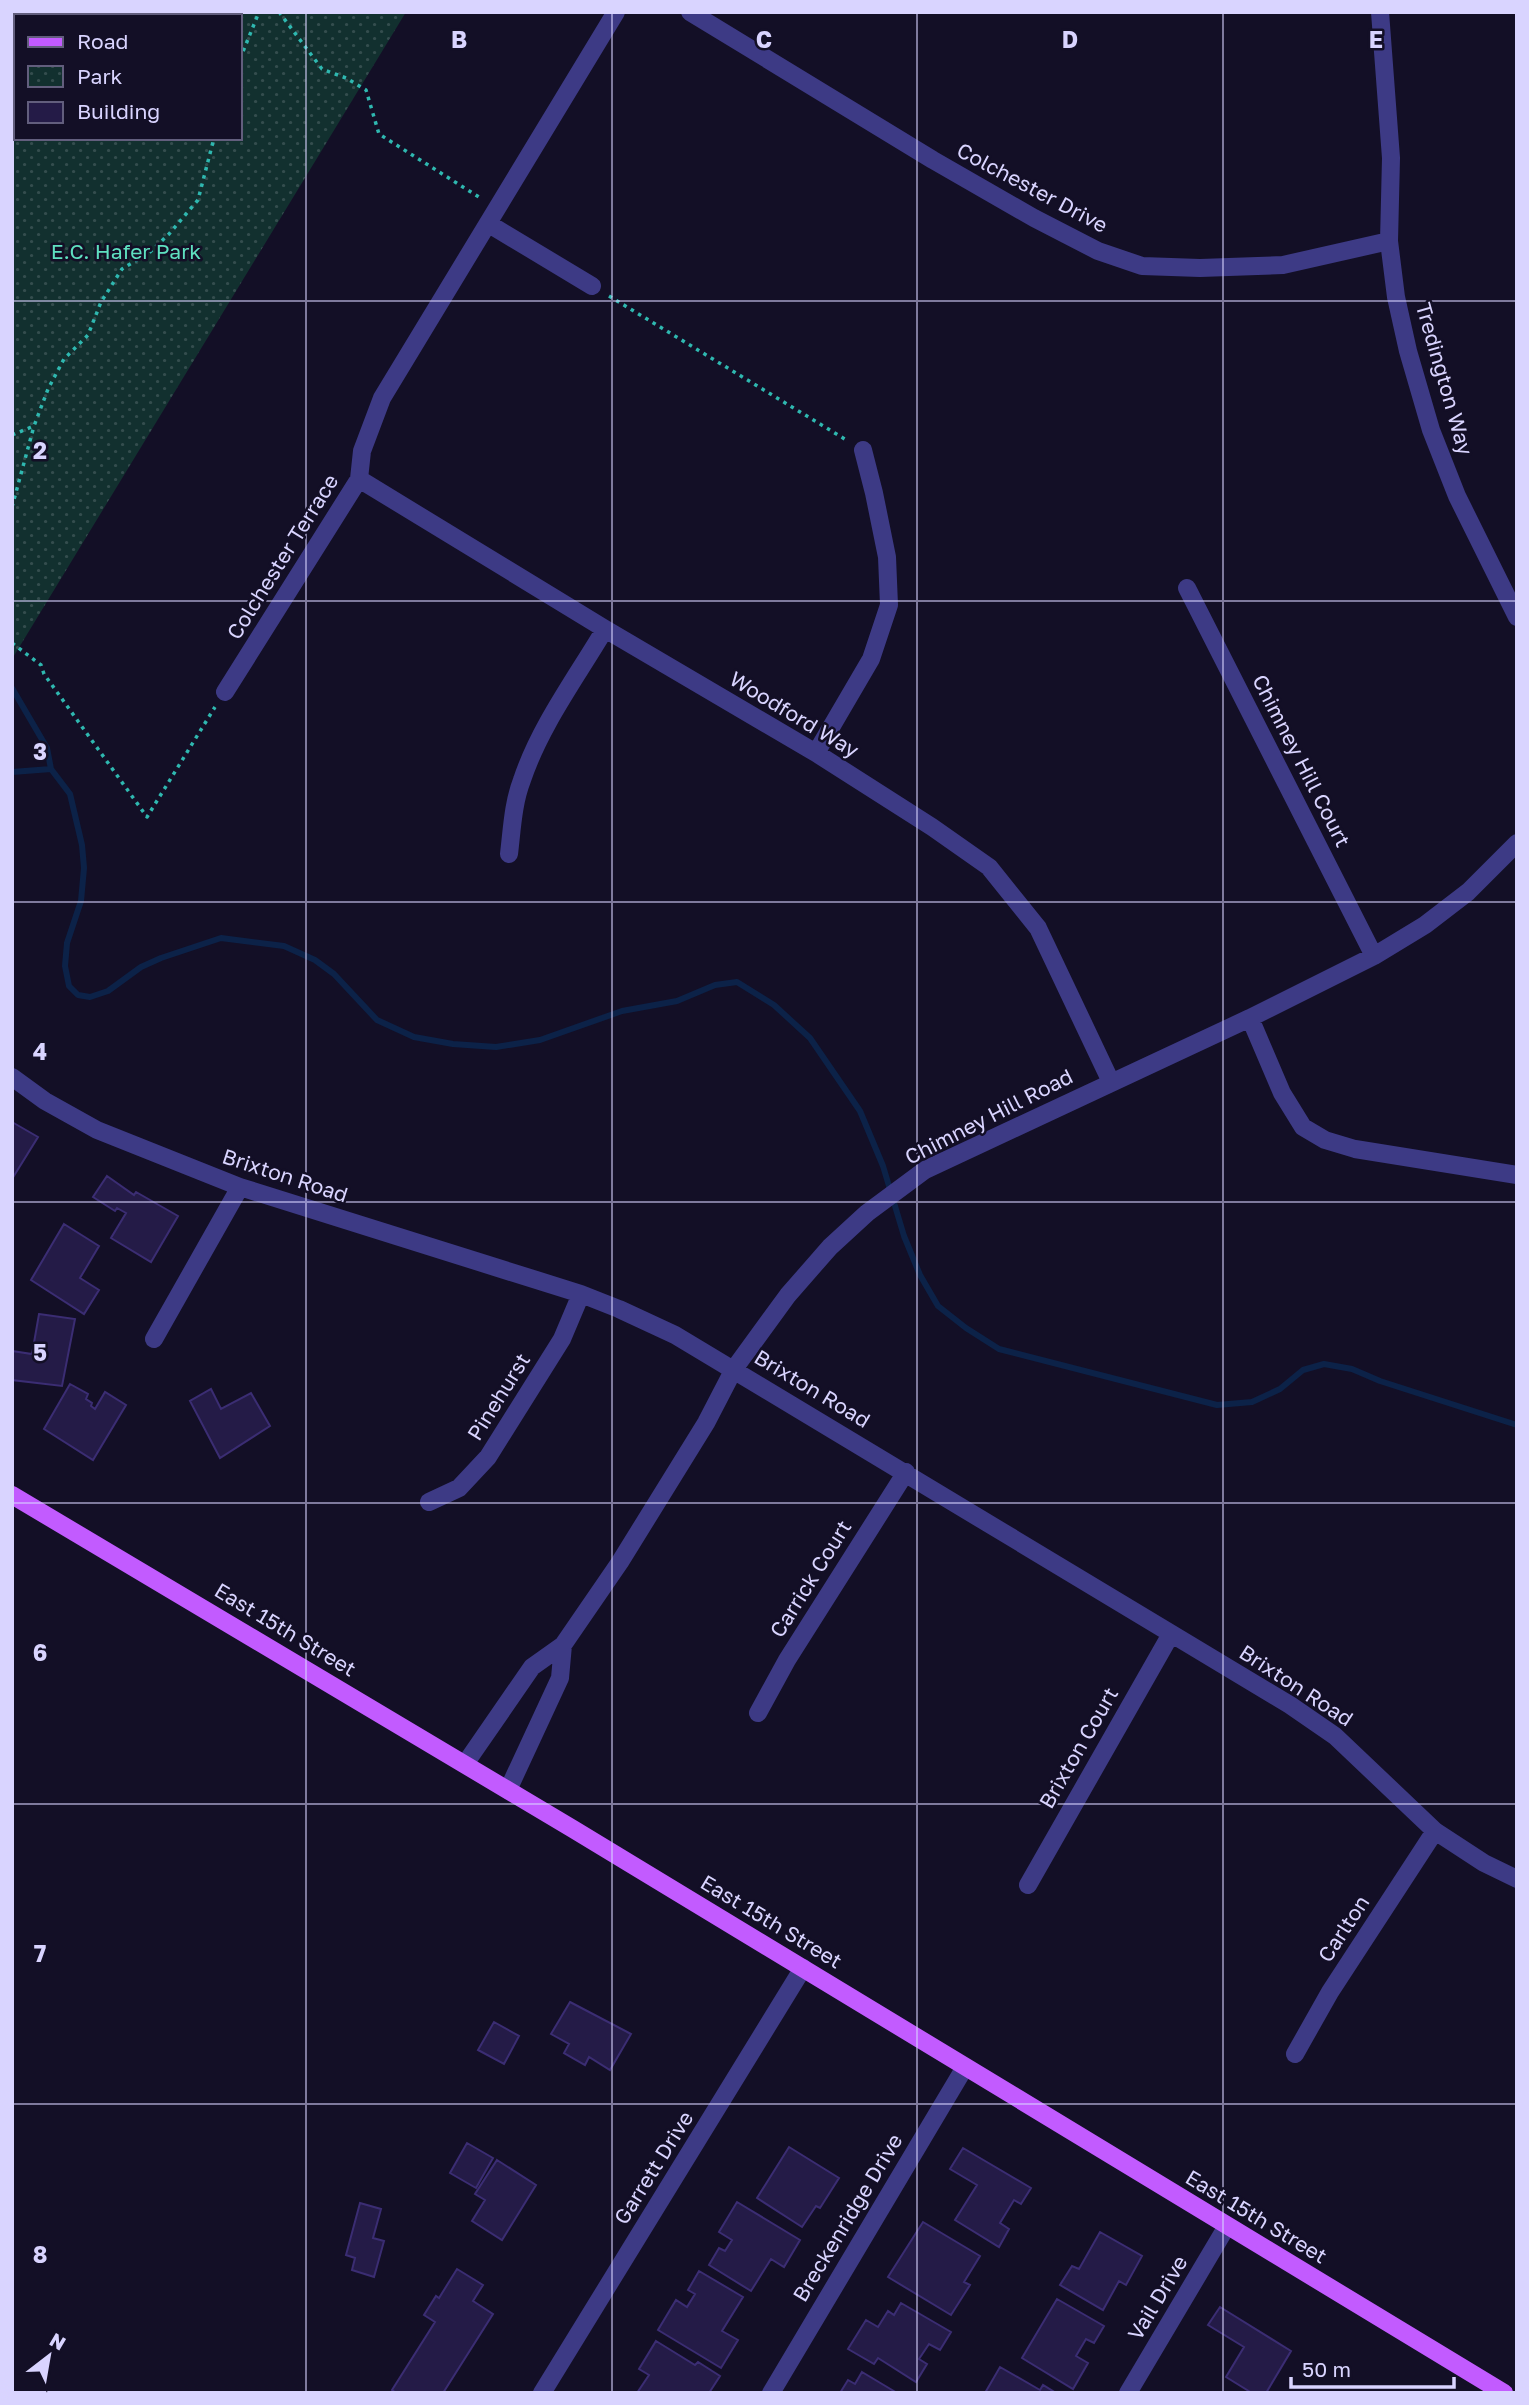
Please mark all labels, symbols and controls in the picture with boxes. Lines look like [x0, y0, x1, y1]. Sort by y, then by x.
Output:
legend [14, 14, 242, 140]
text: B [451, 25, 467, 53]
text: C [756, 25, 772, 53]
text: D [1062, 25, 1078, 53]
text: E [1369, 25, 1383, 53]
text: Road [77, 28, 128, 54]
text: Park [77, 63, 123, 89]
text: Building [77, 98, 160, 124]
street label: Colchester Drive [953, 136, 1112, 238]
park label: E.C. Hafer Park [51, 238, 201, 264]
street label: Tredington Way [1411, 300, 1479, 458]
text: 2 [33, 436, 47, 464]
street label: Colchester Terrace [221, 469, 344, 644]
street label: Woodford Way [725, 665, 864, 763]
street label: Chimney Hill Court [1247, 670, 1357, 851]
text: 3 [33, 737, 47, 765]
text: 4 [33, 1037, 47, 1065]
street label: Chimney Hill Road [900, 1063, 1077, 1170]
street label: Brixton Road [219, 1143, 351, 1208]
text: 5 [33, 1338, 47, 1366]
street label: Brixton Road [750, 1343, 875, 1433]
street label: Pinehurst [461, 1348, 535, 1445]
street label: Carrick Court [764, 1515, 856, 1642]
street label: East 15th Street [210, 1577, 361, 1682]
text: 6 [33, 1638, 47, 1666]
street label: Brixton Road [1235, 1639, 1358, 1732]
street label: Brixton Court [1033, 1682, 1123, 1813]
street label: East 15th Street [696, 1869, 847, 1974]
street label: Carlton [1312, 1890, 1374, 1967]
text: 7 [34, 1939, 46, 1967]
street label: Garrett Drive [608, 2106, 698, 2229]
street label: Breckenridge Drive [787, 2129, 908, 2306]
street label: East 15th Street [1181, 2164, 1332, 2269]
text: 8 [33, 2240, 47, 2268]
street label: Vail Drive [1122, 2250, 1193, 2345]
north arrow [14, 2321, 84, 2391]
text: N [46, 2327, 70, 2355]
scale bar [1291, 2346, 1454, 2390]
text: 50 m [1302, 2356, 1351, 2382]

